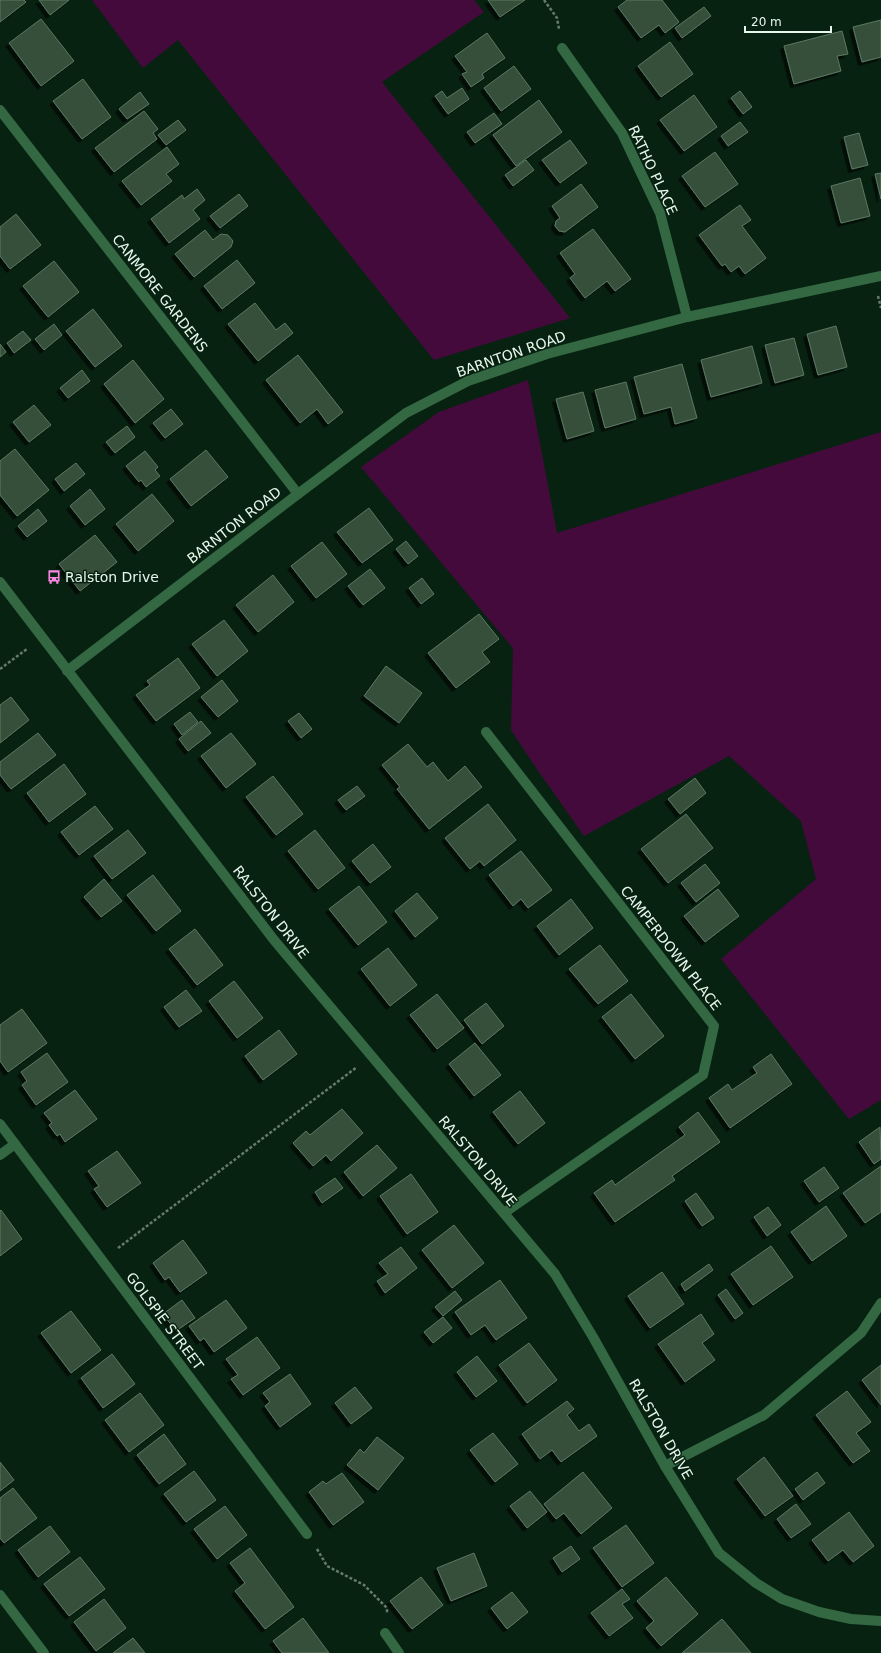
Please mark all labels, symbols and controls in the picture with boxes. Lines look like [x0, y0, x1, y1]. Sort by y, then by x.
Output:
scale bar [745, 8, 831, 34]
text: 20 m [751, 15, 782, 29]
street label: RATHO PLACE [625, 123, 681, 217]
street label: CANMORE GARDENS [109, 231, 211, 355]
street label: BARNTON ROAD [454, 328, 568, 380]
street label: BARNTON ROAD [184, 483, 284, 567]
bus stop icon: Ralston Drive [46, 569, 62, 585]
place label: Ralston Drive [65, 569, 159, 585]
street label: RALSTON DRIVE [230, 863, 312, 961]
street label: CAMPERDOWN PLACE [617, 883, 725, 1013]
street label: RALSTON DRIVE [436, 1113, 520, 1209]
street label: GOLSPIE STREET [123, 1269, 207, 1373]
street label: RALSTON DRIVE [626, 1376, 696, 1482]

